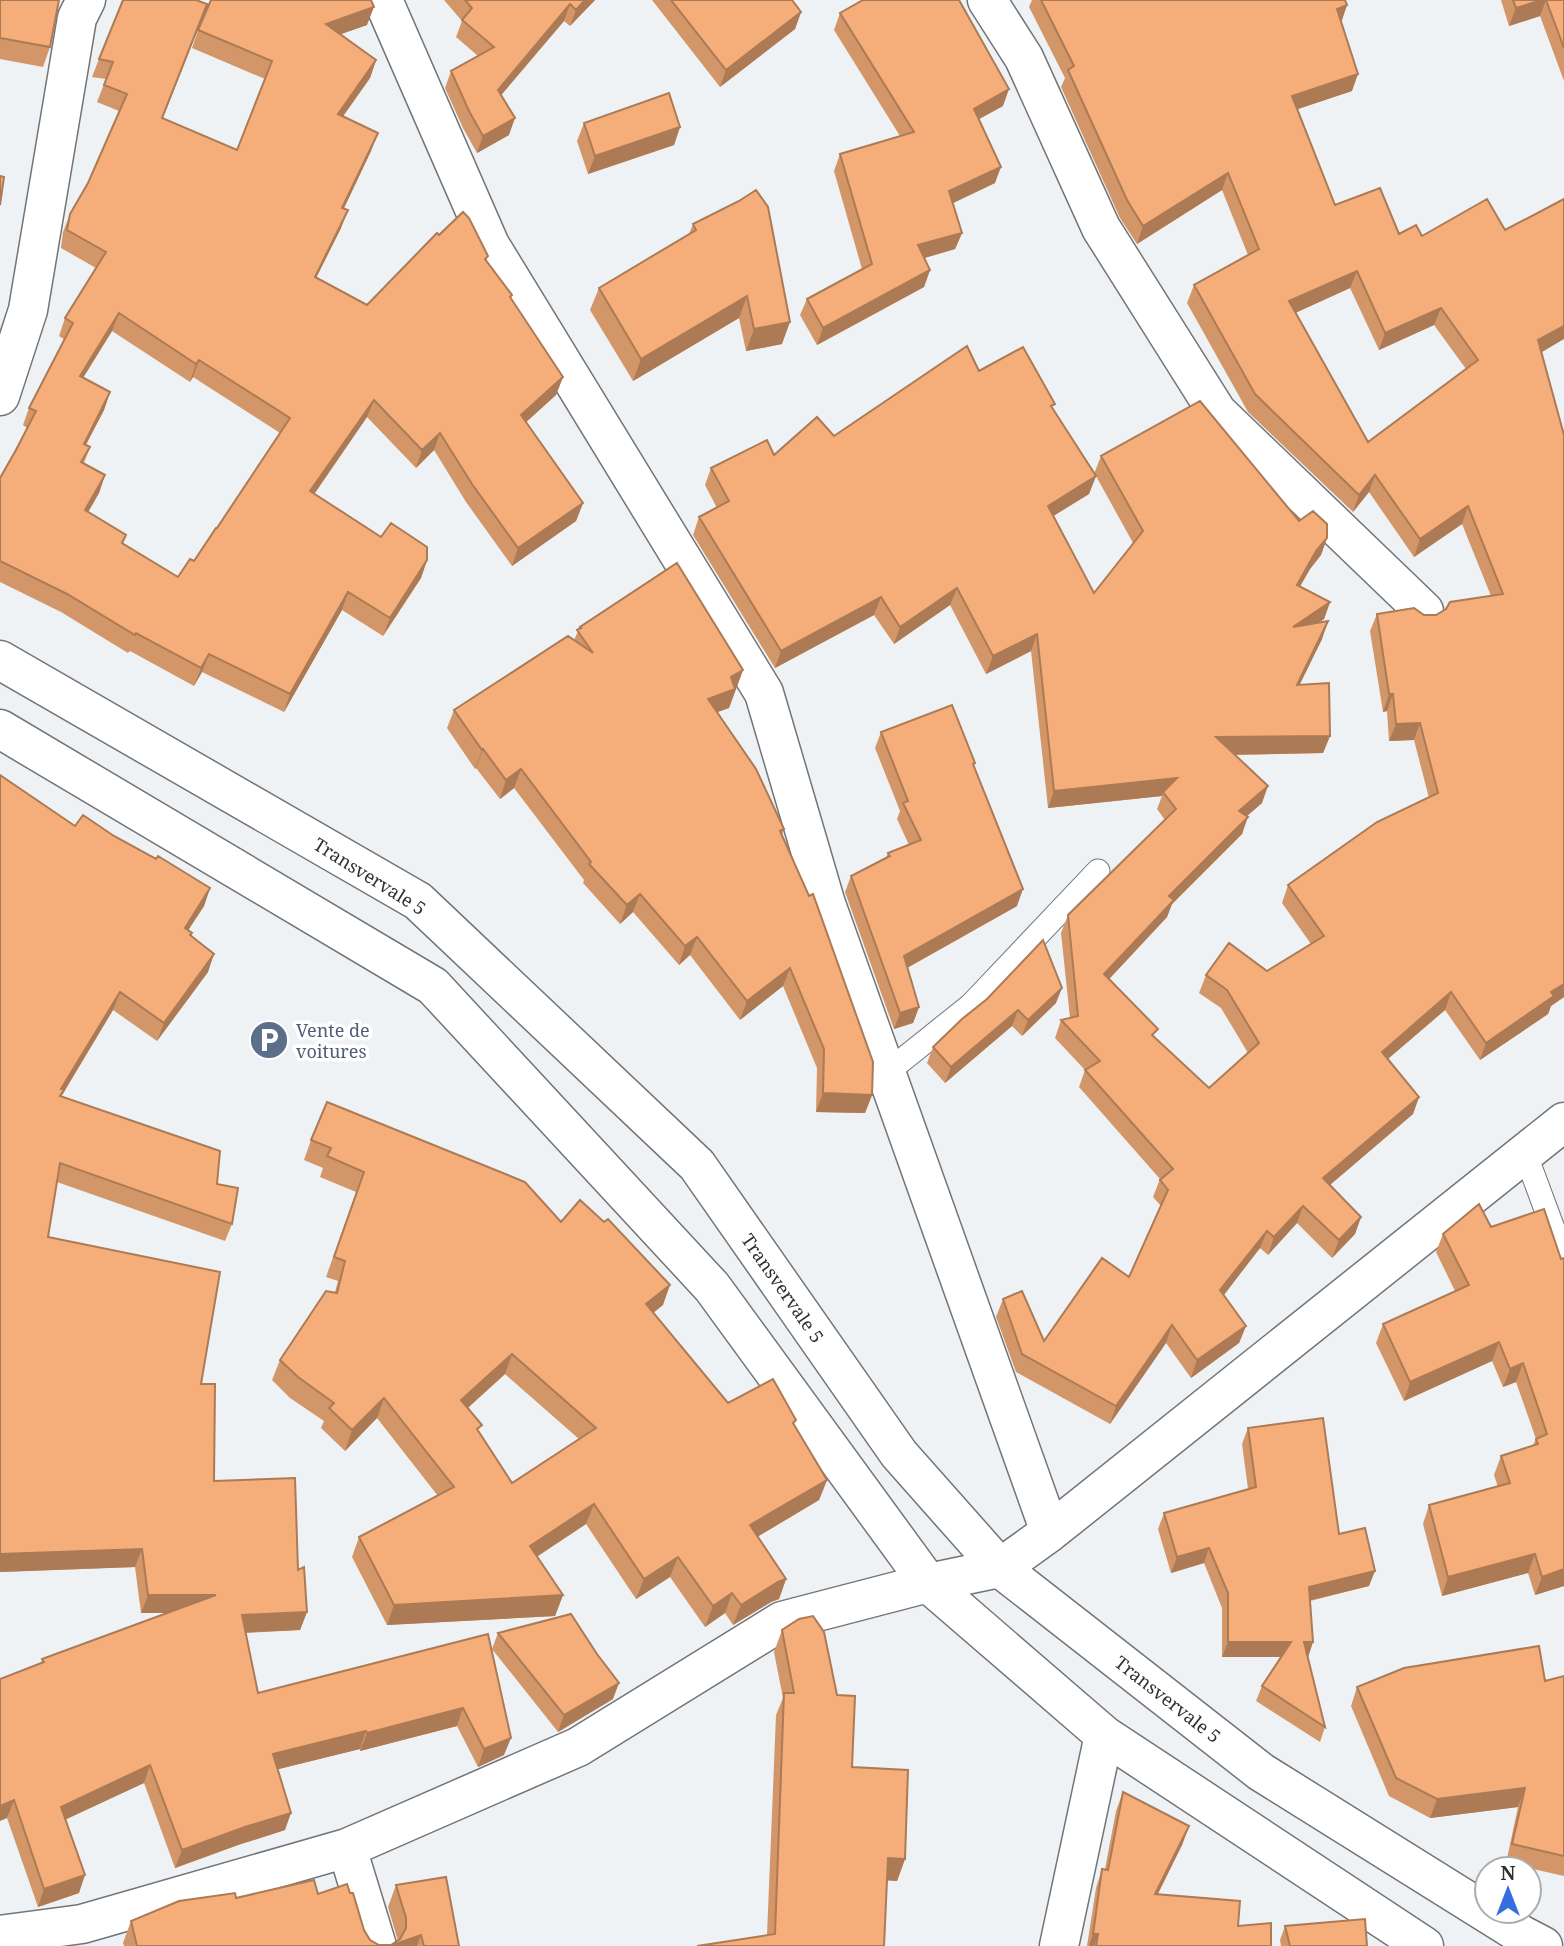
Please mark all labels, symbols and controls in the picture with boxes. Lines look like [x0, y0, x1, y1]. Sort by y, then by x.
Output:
street label: Transvervale 5 [309, 832, 431, 920]
place label: Vente de voitures [296, 1018, 370, 1063]
parking icon: Vente de voitures [248, 1019, 290, 1061]
street label: Transvervale 5 [736, 1229, 830, 1347]
street label: Transvervale 5 [1110, 1650, 1226, 1748]
north arrow [1473, 1855, 1543, 1925]
text: N [1501, 1860, 1516, 1886]

